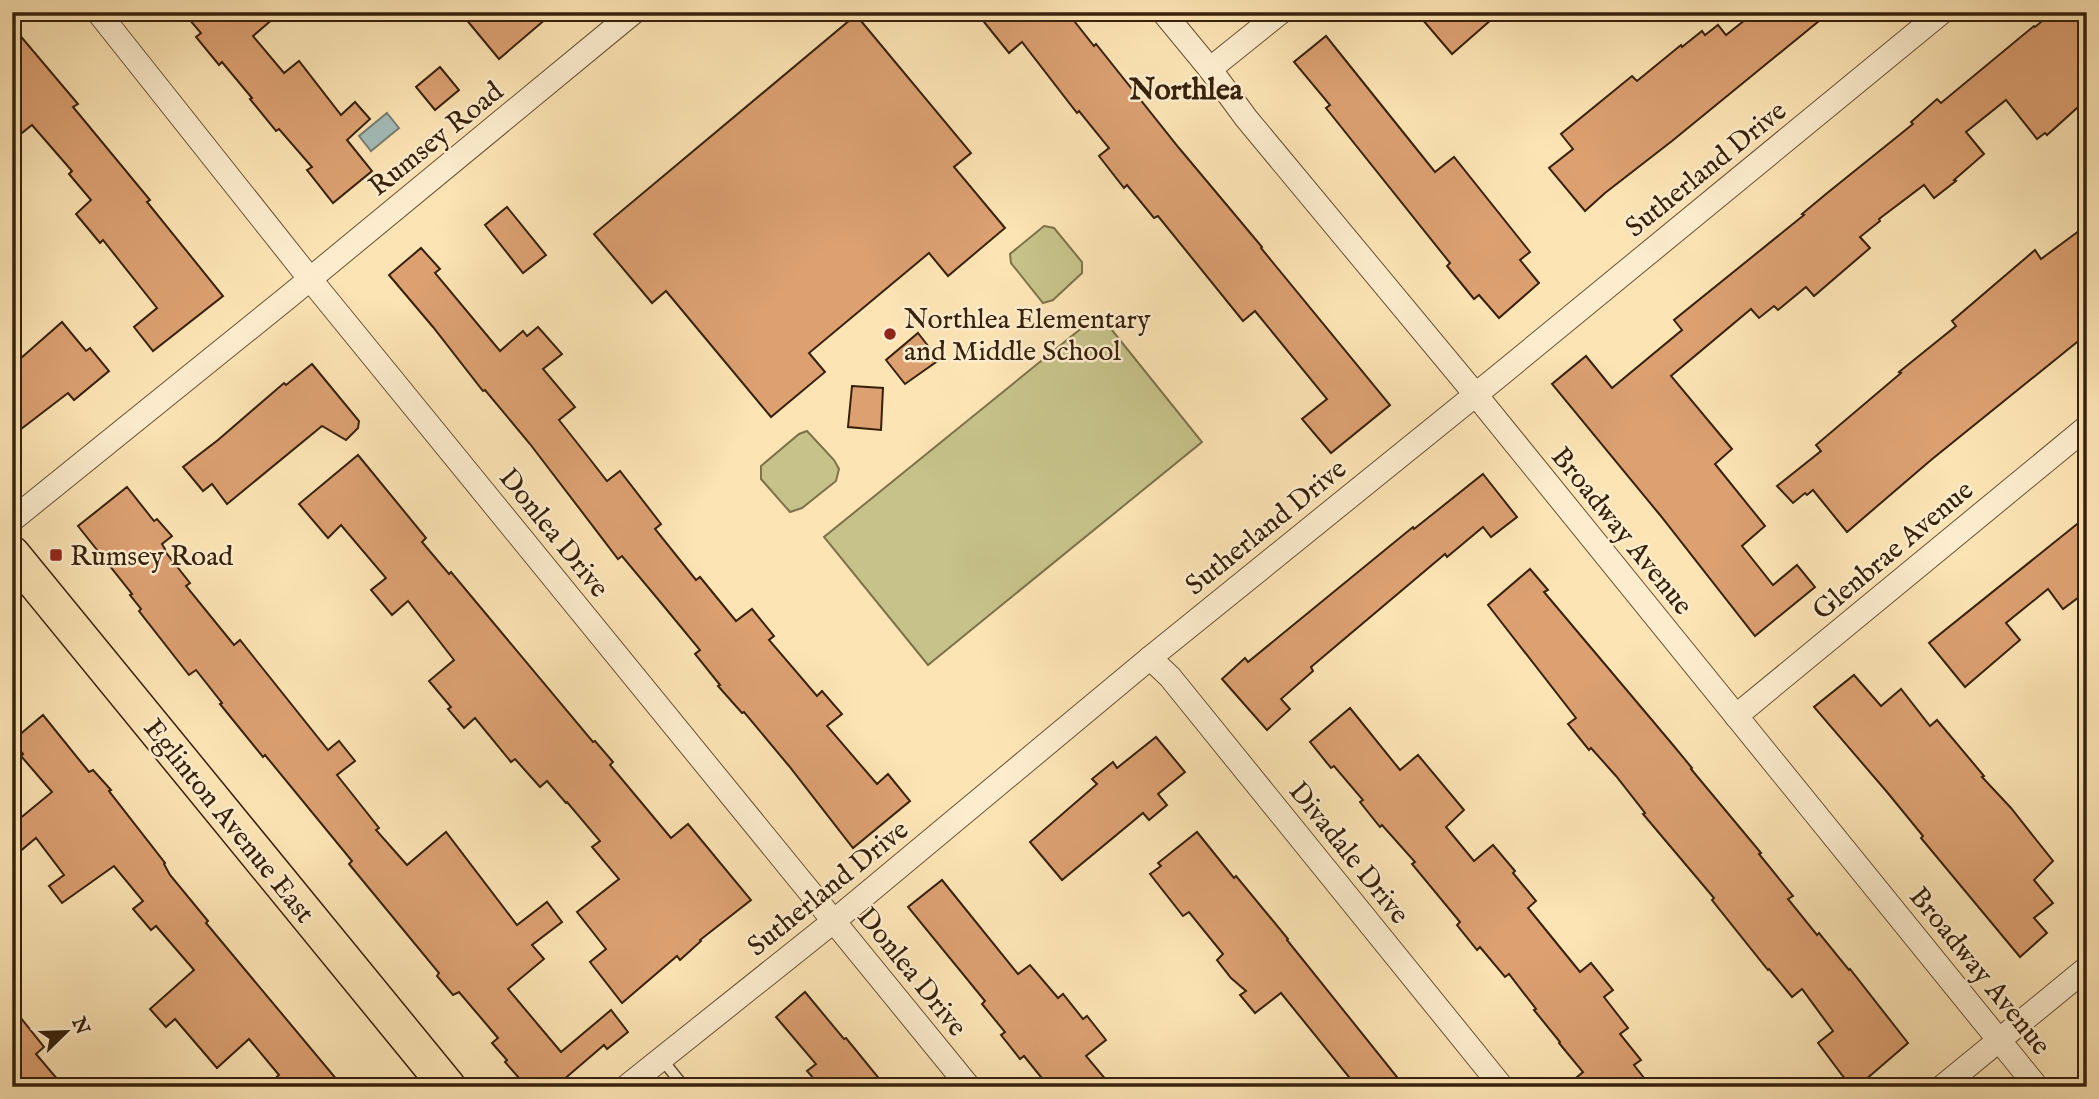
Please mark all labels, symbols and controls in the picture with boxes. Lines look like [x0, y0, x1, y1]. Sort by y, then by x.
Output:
district label: Northlea [1128, 72, 1244, 110]
street label: Rumsey Road [362, 75, 511, 205]
street label: Sutherland Drive [1619, 94, 1794, 246]
place label: Northlea Elementary and Middle School [904, 303, 1151, 370]
marker: Northlea Elementary and Middle School [882, 326, 898, 342]
street label: Broadway Avenue [1543, 440, 1700, 623]
street label: Sutherland Drive [1179, 452, 1354, 604]
street label: Donlea Drive [490, 462, 616, 605]
street label: Glenbrae Avenue [1806, 473, 1981, 628]
place label: Rumsey Road [70, 540, 233, 575]
marker: Rumsey Road [48, 547, 64, 563]
street label: Eglinton Avenue East [135, 712, 321, 931]
street label: Divadale Drive [1280, 775, 1416, 932]
street label: Sutherland Drive [741, 813, 916, 965]
street label: Broadway Avenue [1901, 880, 2058, 1063]
street label: Donlea Drive [848, 901, 974, 1044]
north arrow [32, 998, 102, 1068]
text: N [65, 1013, 94, 1039]

